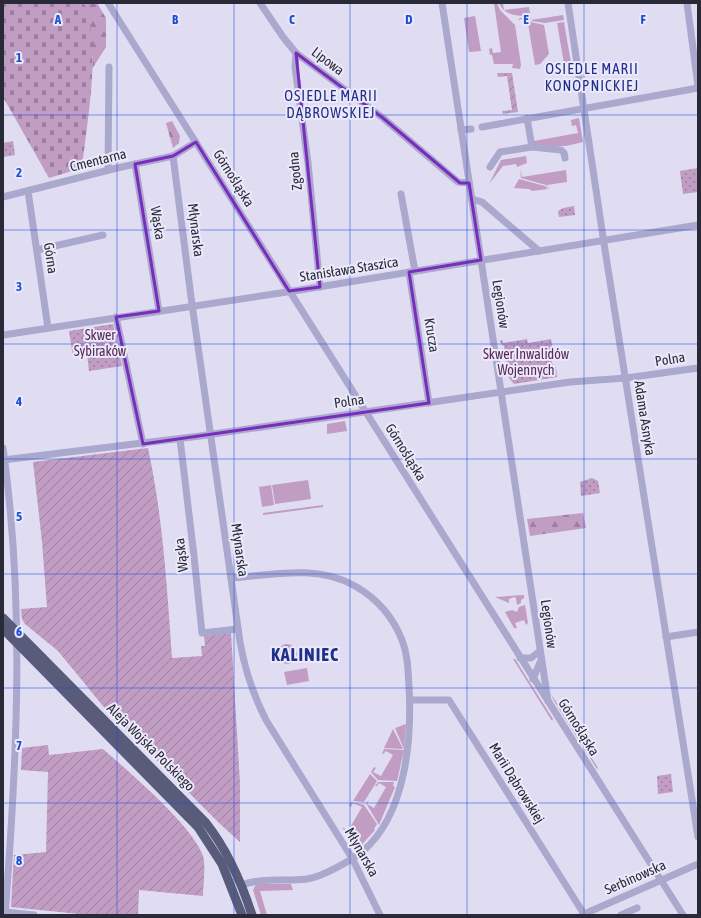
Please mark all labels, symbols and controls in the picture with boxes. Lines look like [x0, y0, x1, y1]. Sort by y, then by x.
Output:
text: A [54, 12, 62, 27]
text: B [172, 12, 179, 27]
text: C [289, 12, 295, 27]
text: D [405, 12, 413, 27]
text: E [523, 12, 529, 27]
text: F [640, 12, 646, 27]
street label: Lipowa [309, 44, 347, 78]
text: 1 [16, 50, 22, 65]
district label: OSIEDLE MARII KONOPNICKIEJ [545, 60, 639, 94]
district label: OSIEDLE MARII DĄBROWSKIEJ [284, 87, 378, 121]
street label: Cmentarna [68, 145, 128, 175]
street label: Górnośląska [210, 147, 258, 209]
street label: Zgodna [285, 151, 305, 191]
text: 2 [16, 165, 22, 180]
street label: Młynarska [185, 202, 207, 258]
street label: Wąska [147, 205, 169, 241]
street label: Górna [41, 241, 61, 275]
street label: Stanisława Staszica [299, 253, 399, 285]
street label: Legionów [489, 278, 513, 330]
text: 3 [16, 279, 22, 294]
street label: Krucza [421, 317, 443, 353]
park label: Skwer Sybiraków [74, 327, 127, 359]
park label: Skwer Inwalidów Wojennych [483, 346, 570, 378]
street label: Polna [654, 349, 686, 369]
street label: Adama Asnyka [631, 379, 659, 457]
street label: Polna [333, 391, 365, 411]
text: 4 [15, 394, 22, 409]
street label: Górnośląska [382, 421, 430, 483]
text: 5 [16, 509, 22, 524]
street label: Młynarska [228, 522, 252, 578]
street label: Wąska [171, 537, 191, 573]
street label: Legionów [538, 599, 560, 650]
text: 6 [16, 624, 22, 639]
district label: KALINIEC [271, 644, 339, 665]
street label: Górnośląska [555, 696, 603, 758]
street label: Aleja Wojska Polskiego [104, 700, 198, 794]
text: 7 [16, 738, 22, 753]
street label: Marii Dąbrowskiej [486, 740, 548, 826]
street label: Młynarska [342, 825, 382, 879]
text: 8 [16, 853, 22, 868]
street label: Serbinowska [602, 856, 668, 898]

